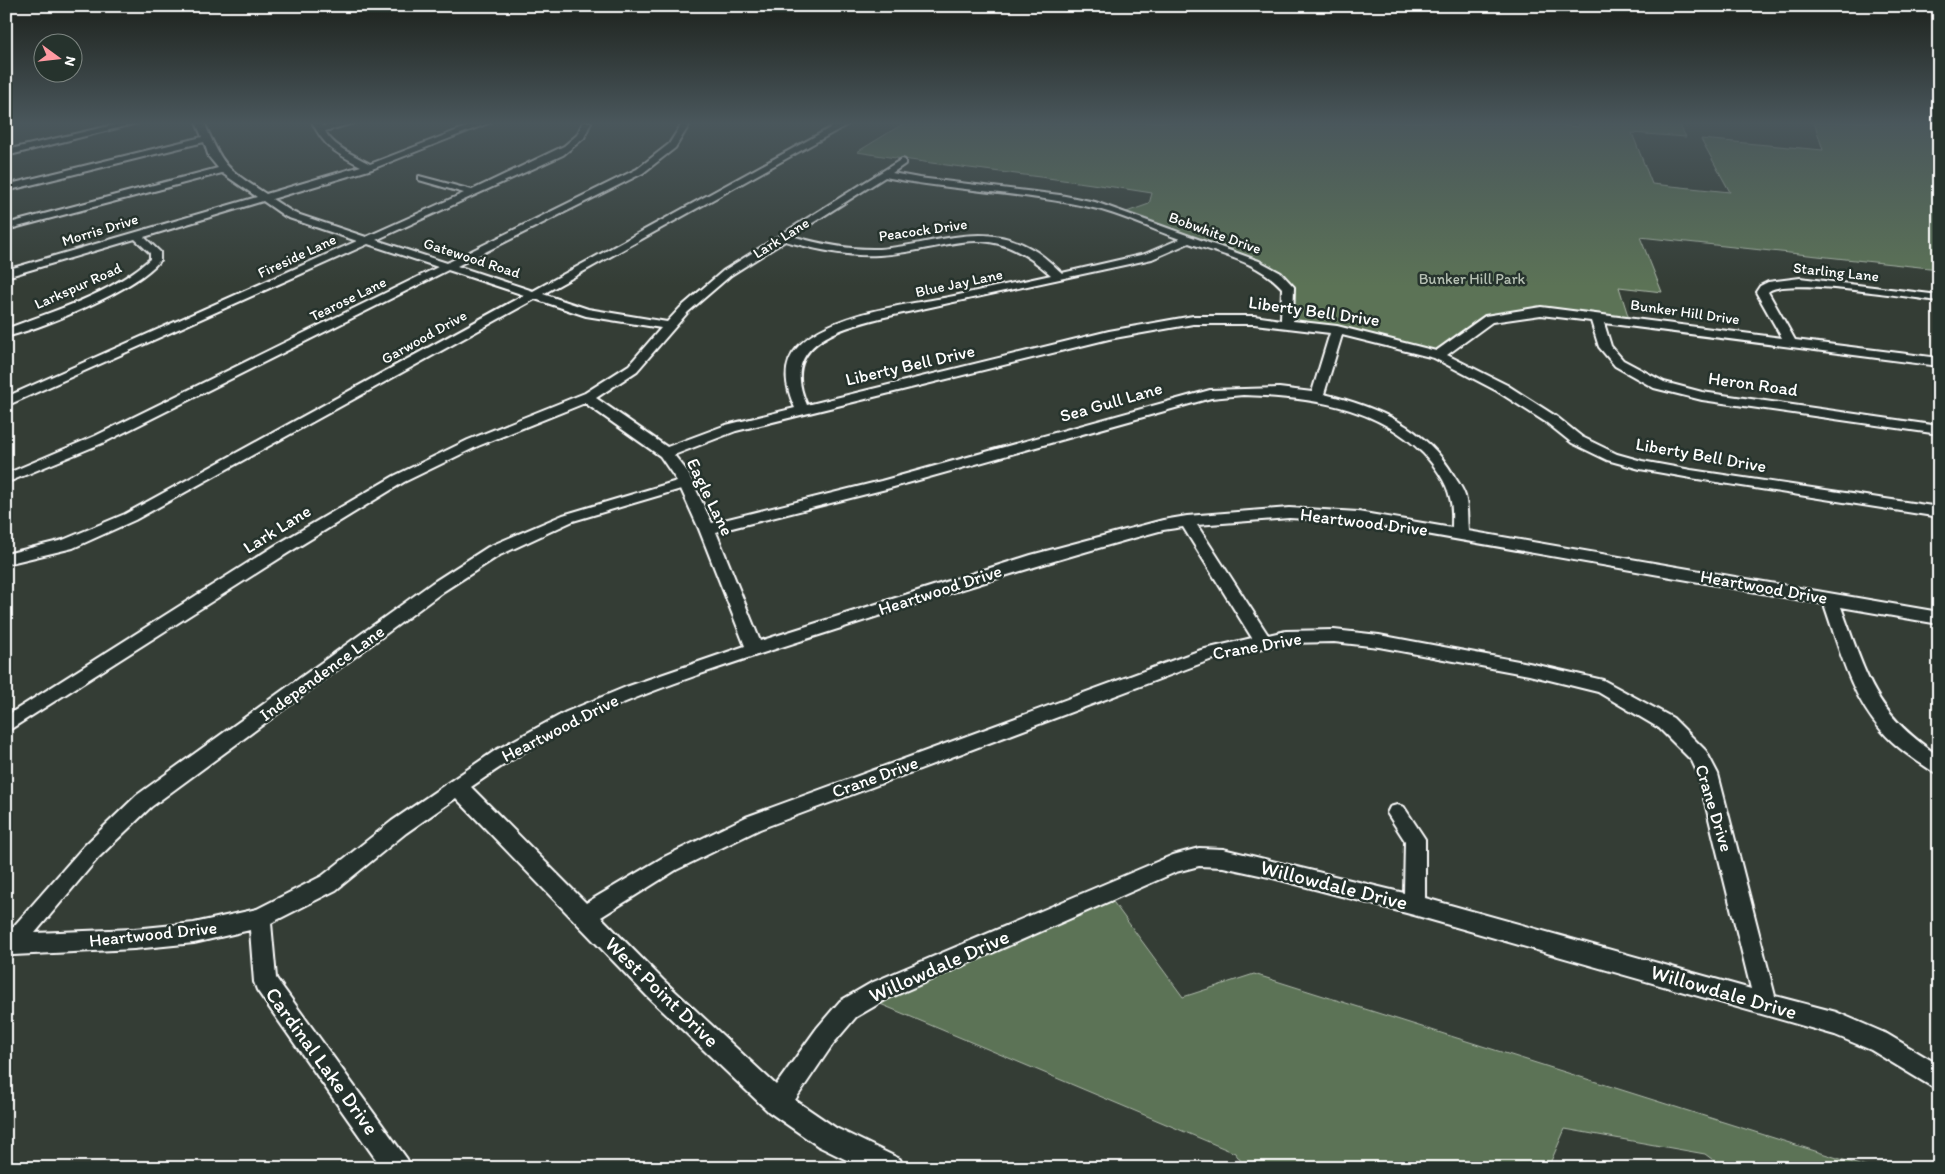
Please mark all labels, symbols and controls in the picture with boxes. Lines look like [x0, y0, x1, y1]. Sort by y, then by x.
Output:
north arrow [32, 32, 82, 82]
text: N [61, 54, 80, 68]
street label: Bobwhite Drive [1166, 208, 1264, 258]
street label: Morris Drive [60, 210, 140, 250]
street label: Lark Lane [749, 214, 813, 262]
street label: Peacock Drive [878, 215, 968, 245]
street label: Fireside Lane [255, 230, 339, 282]
street label: Gatewood Road [421, 234, 523, 282]
street label: Larkspur Road [32, 259, 124, 313]
street label: Starling Lane [1792, 259, 1880, 285]
street label: Blue Jay Lane [914, 265, 1004, 301]
park label: Bunker Hill Park [1419, 270, 1526, 288]
street label: Tearose Lane [307, 273, 389, 325]
street label: Liberty Bell Drive [1247, 291, 1381, 331]
street label: Bunker Hill Drive [1629, 295, 1741, 329]
street label: Garwood Drive [378, 306, 470, 368]
street label: Liberty Bell Drive [843, 339, 977, 391]
street label: Heron Road [1707, 367, 1800, 401]
street label: Sea Gull Lane [1057, 377, 1165, 427]
street label: Liberty Bell Drive [1634, 433, 1768, 477]
street label: Eagle Lane [682, 455, 738, 539]
street label: Lark Lane [239, 500, 315, 558]
street label: Heartwood Drive [1299, 503, 1429, 541]
street label: Heartwood Drive [875, 560, 1005, 620]
street label: Heartwood Drive [1699, 565, 1829, 609]
street label: Independence Lane [255, 620, 389, 726]
street label: Crane Drive [1211, 627, 1303, 665]
street label: Heartwood Drive [498, 689, 622, 767]
street label: Crane Drive [829, 751, 921, 803]
street label: Crane Drive [1690, 762, 1738, 854]
street label: Willowdale Drive [1258, 854, 1410, 915]
street label: Heartwood Drive [88, 916, 218, 952]
street label: Willowdale Drive [865, 923, 1013, 1008]
street label: West Point Drive [600, 931, 724, 1052]
street label: Willowdale Drive [1648, 959, 1800, 1024]
street label: Cardinal Lake Drive [260, 982, 384, 1139]

